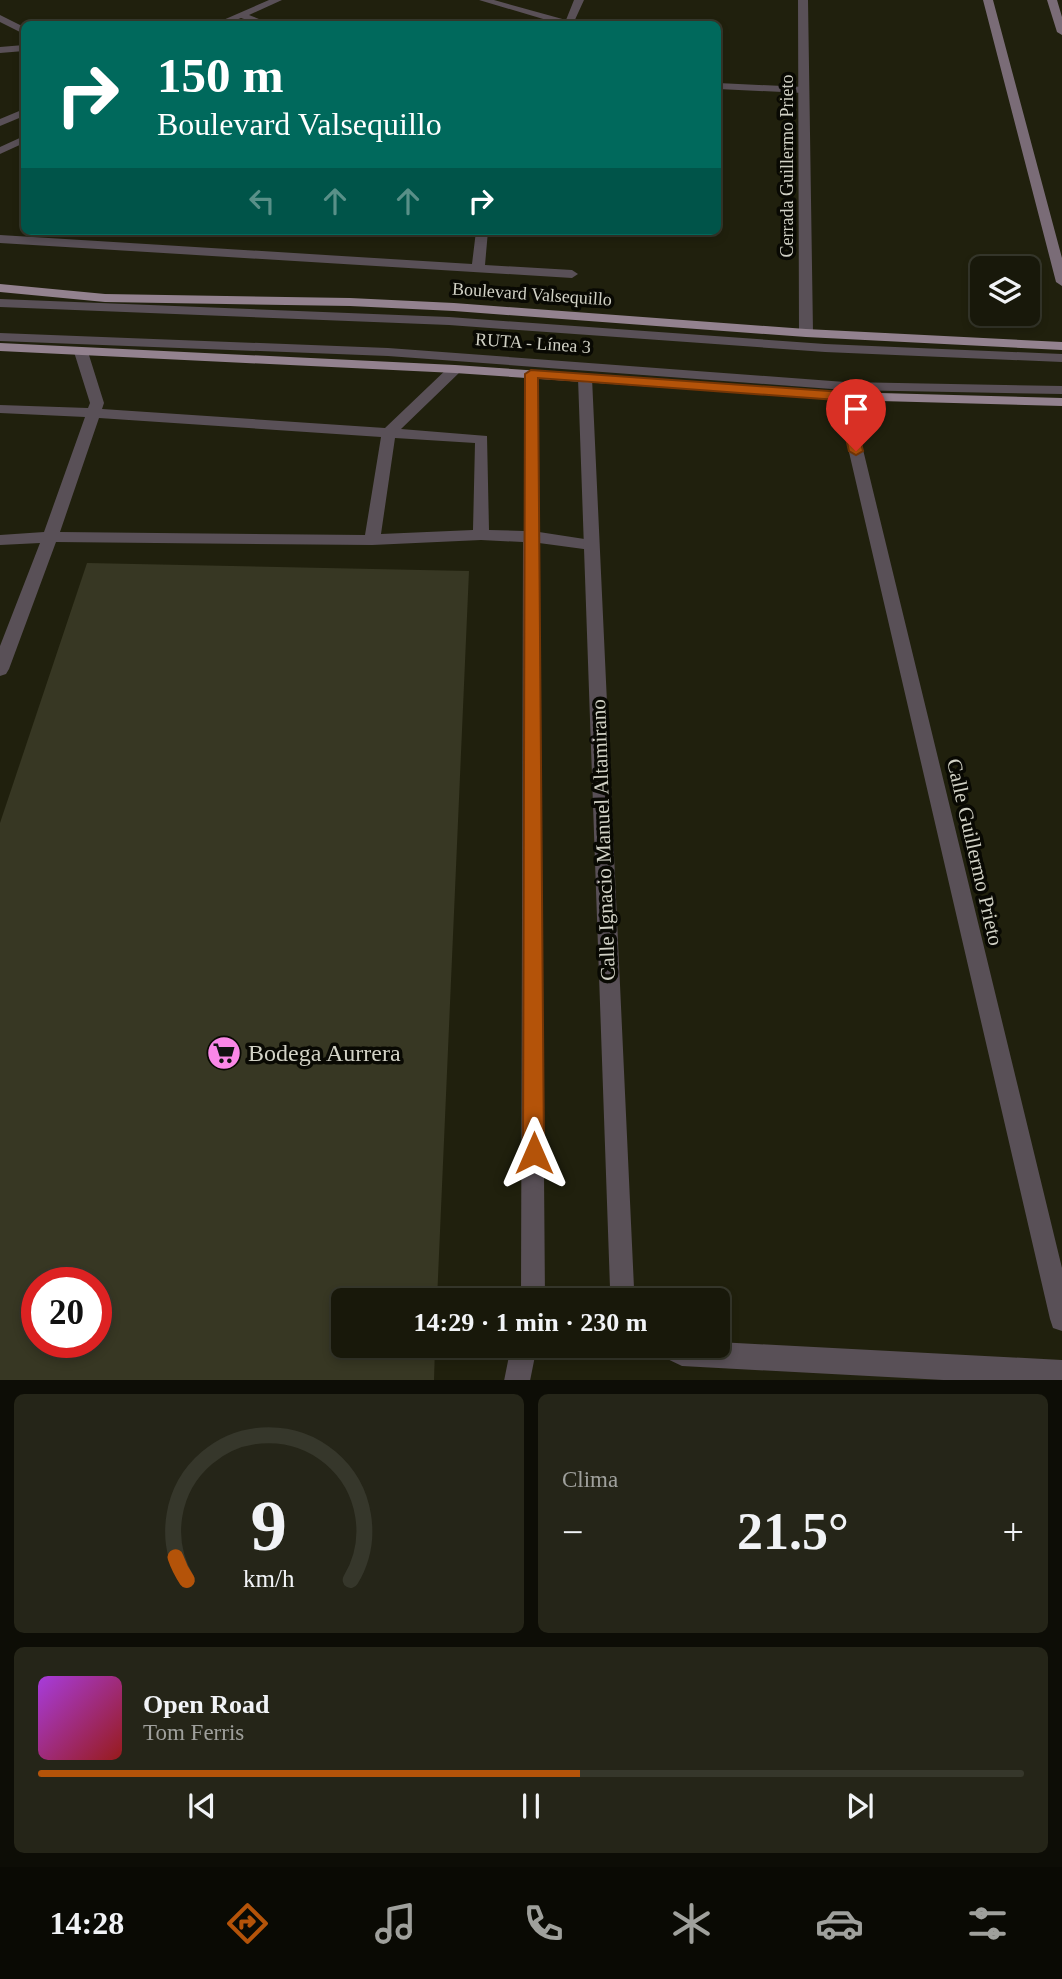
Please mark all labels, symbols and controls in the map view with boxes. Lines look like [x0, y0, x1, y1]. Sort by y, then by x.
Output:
text: 150 m [157, 48, 284, 103]
icon: right [42, 49, 133, 140]
street label: Cerrada Guillermo Prieto [777, 75, 797, 257]
text: Boulevard Valsequillo [157, 106, 442, 142]
icon: left [243, 182, 281, 220]
icon: ahead [316, 182, 354, 220]
icon: ahead [389, 182, 427, 220]
icon: right [462, 182, 500, 220]
map controls [970, 256, 1040, 326]
button: layers [970, 256, 1040, 326]
street label: Boulevard Valsequillo [451, 278, 613, 310]
street label: RUTA - Línea 3 [474, 329, 592, 357]
pin [826, 379, 886, 451]
icon: arrive [837, 390, 875, 428]
street label: Calle Ignacio Manuel Altamirano [586, 699, 620, 981]
street label: Calle Guillermo Prieto [942, 756, 1008, 948]
supermarket icon: Bodega Aurrera [205, 1034, 243, 1072]
place label: Bodega Aurrera [248, 1040, 401, 1066]
position arrow [497, 1116, 571, 1190]
speed limit sign: 20 [21, 1267, 112, 1358]
text: 14:29 · 1 min · 230 m [414, 1308, 648, 1337]
text: Clima [562, 1467, 618, 1492]
text: 9 [251, 1485, 287, 1566]
text: 21.5° [737, 1503, 849, 1560]
text: − [562, 1511, 583, 1553]
text: + [1003, 1511, 1024, 1553]
text: km/h [243, 1564, 295, 1591]
text: Open Road [143, 1690, 269, 1719]
text: Tom Ferris [143, 1720, 244, 1745]
icon: previous [183, 1787, 221, 1825]
icon: pause [512, 1787, 550, 1825]
icon: next [841, 1787, 879, 1825]
icon: directions [223, 1899, 272, 1948]
icon: music [371, 1899, 420, 1948]
icon: phone [519, 1899, 568, 1948]
icon: climate [667, 1899, 716, 1948]
icon: car [815, 1899, 864, 1948]
icon: filters [963, 1899, 1012, 1948]
text: 14:28 [50, 1905, 124, 1941]

